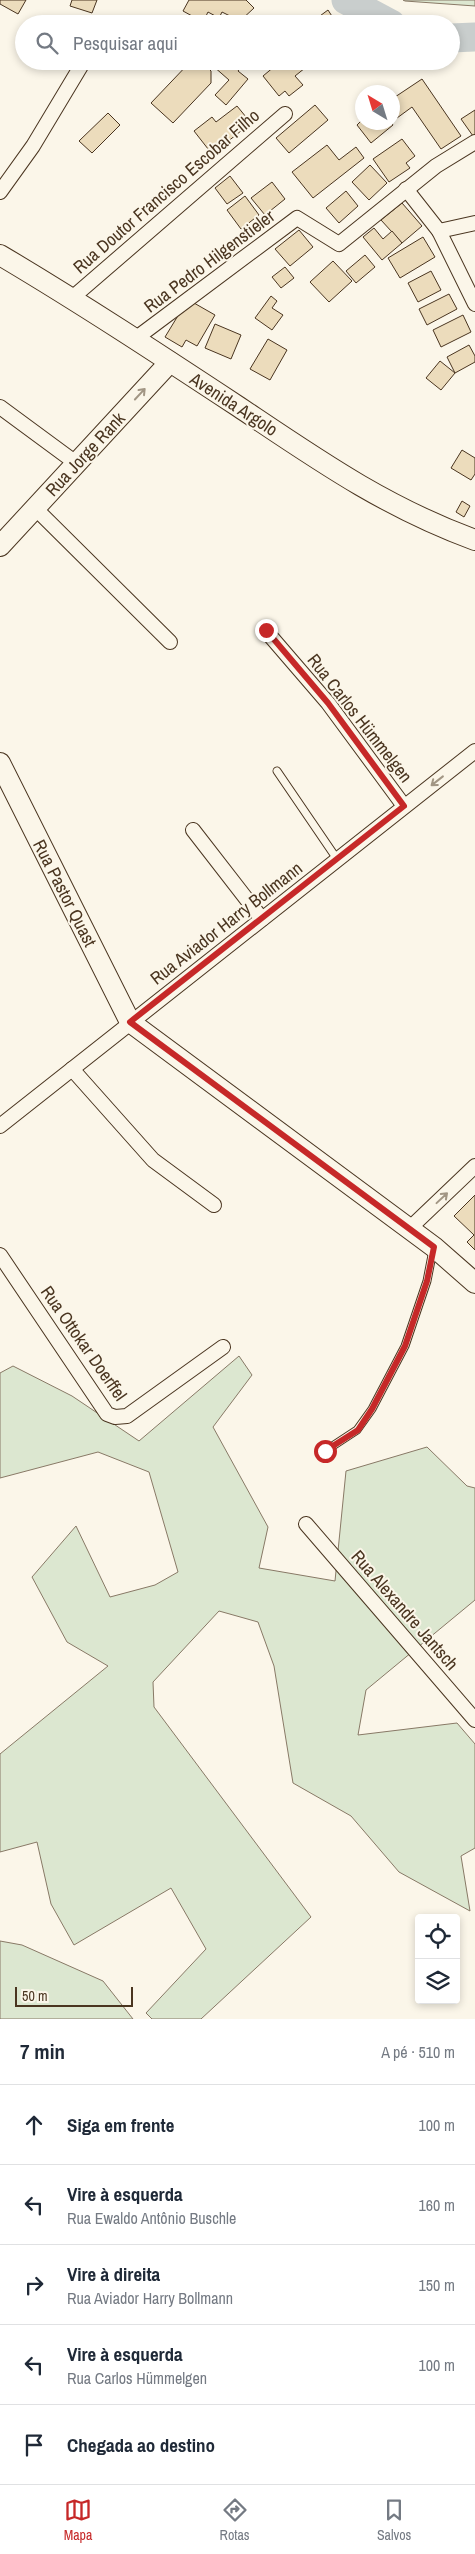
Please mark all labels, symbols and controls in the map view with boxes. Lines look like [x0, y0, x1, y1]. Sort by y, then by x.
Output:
search box [15, 15, 460, 70]
icon: search [33, 29, 61, 57]
text: Pesquisar aqui [73, 30, 178, 56]
north arrow [355, 85, 400, 130]
street label: Rua Doutor Francisco Escobar Filho [67, 103, 265, 279]
street label: Rua Pedro Hilgenstieler [139, 204, 279, 318]
street label: Avenida Argolo [184, 366, 283, 442]
one-way arrow [134, 388, 146, 401]
street label: Rua Jorge Rank [39, 406, 131, 502]
route end [255, 619, 278, 642]
street label: Rua Carlos Hümmelgen [302, 648, 418, 788]
one-way arrow [431, 775, 444, 786]
street label: Rua Pastor Quast [27, 835, 103, 951]
street label: Rua Aviador Harry Bollmann [145, 856, 307, 990]
one-way arrow [436, 1192, 448, 1204]
street label: Rua Ottokar Doerffel [35, 1280, 133, 1406]
route start [314, 1440, 337, 1463]
street label: Rua Alexandre Jantsch [346, 1545, 464, 1675]
map controls [415, 1914, 460, 2004]
button: locate [415, 1914, 460, 1959]
button: layers [415, 1959, 460, 2004]
scale bar [15, 1984, 132, 2007]
text: 50 m [22, 1987, 48, 2005]
text: 7 min [20, 2037, 65, 2066]
text: A pé · 510 m [381, 2041, 455, 2063]
icon: ahead [20, 2111, 48, 2139]
text: Siga em frente [67, 2112, 174, 2138]
text: 100 m [419, 2114, 455, 2136]
text: Vire à esquerda [67, 2181, 183, 2207]
icon: left [20, 2191, 48, 2219]
text: 160 m [419, 2194, 455, 2216]
text: Rua Ewaldo Antônio Buschle [67, 2207, 236, 2229]
text: Vire à direita [67, 2261, 160, 2287]
icon: right [20, 2271, 48, 2299]
text: 150 m [419, 2274, 455, 2296]
text: Rua Aviador Harry Bollmann [67, 2287, 233, 2309]
text: Vire à esquerda [67, 2341, 183, 2367]
icon: left [20, 2351, 48, 2379]
text: 100 m [419, 2354, 455, 2376]
text: Rua Carlos Hümmelgen [67, 2367, 207, 2389]
icon: arrive [20, 2431, 48, 2459]
text: Chegada ao destino [67, 2432, 215, 2458]
tab: Mapa [64, 2496, 92, 2544]
tab: Rotas [220, 2496, 250, 2544]
tab: Salvos [377, 2496, 411, 2544]

